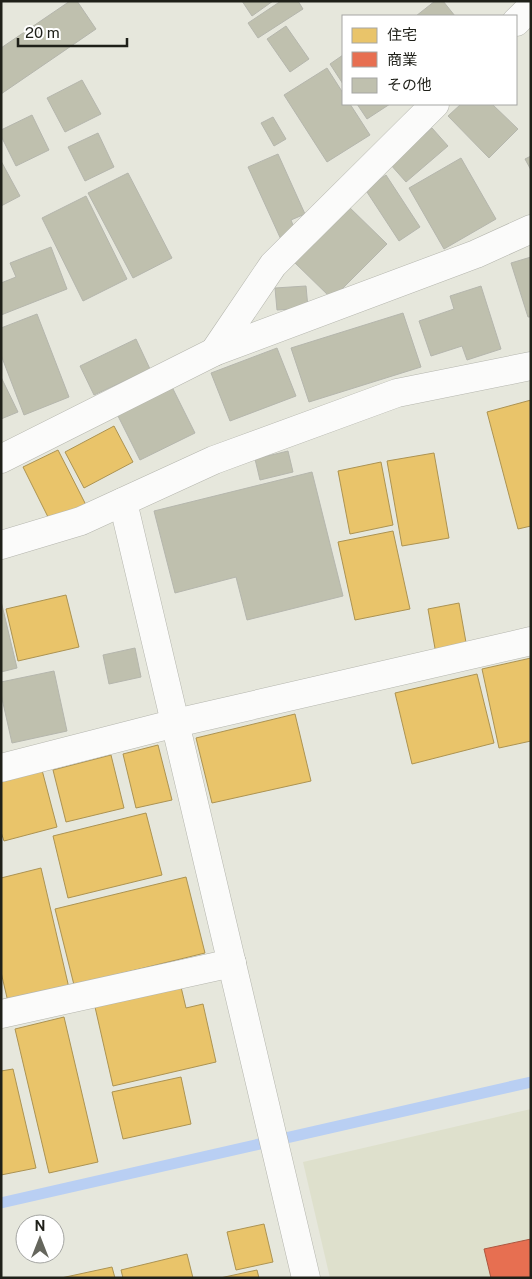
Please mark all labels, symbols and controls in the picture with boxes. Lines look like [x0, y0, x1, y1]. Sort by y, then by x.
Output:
scale bar [18, 15, 126, 47]
legend [342, 15, 517, 105]
text: 20 m [25, 24, 60, 41]
text: 住宅 [387, 26, 417, 43]
text: 商業 [387, 51, 417, 68]
text: その他 [387, 76, 432, 93]
north arrow [15, 1214, 65, 1264]
text: N [35, 1218, 45, 1234]

